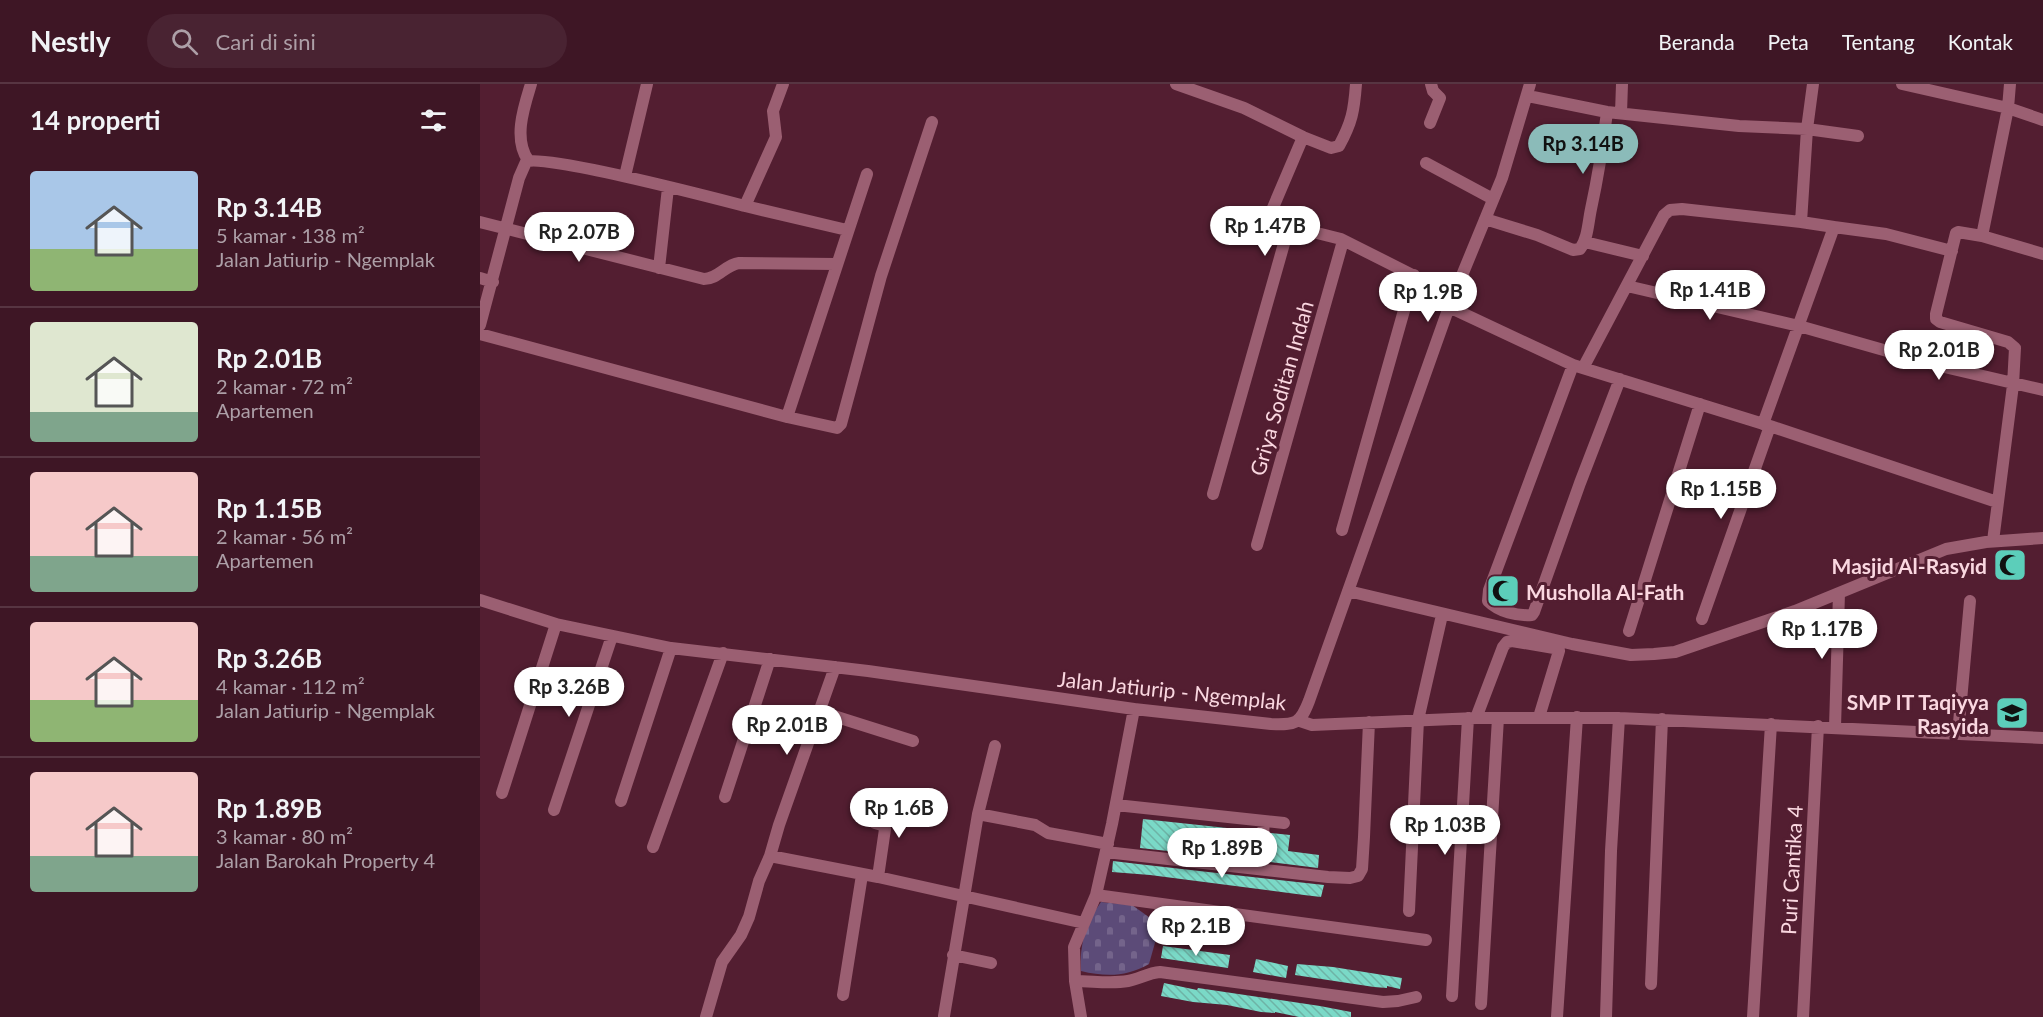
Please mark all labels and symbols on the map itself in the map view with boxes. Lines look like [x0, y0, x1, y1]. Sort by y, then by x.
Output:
pin: Rp 3.14B [1521, 124, 1645, 175]
pin: Rp 1.47B [1203, 206, 1327, 257]
pin: Rp 2.07B [517, 212, 641, 263]
pin: Rp 1.41B [1648, 270, 1772, 321]
pin: Rp 1.9B [1373, 272, 1483, 323]
street label: Griya Soditan Indah [1244, 298, 1318, 478]
pin: Rp 2.01B [1877, 330, 2001, 381]
pin: Rp 1.15B [1659, 469, 1783, 520]
mosque icon: Masjid Al-Rasyid [1992, 547, 2028, 583]
place label: Masjid Al-Rasyid [1832, 553, 1987, 578]
mosque icon: Musholla Al-Fath [1485, 573, 1521, 609]
place label: Musholla Al-Fath [1526, 579, 1684, 604]
pin: Rp 1.17B [1760, 609, 1884, 660]
street label: Jalan Jatiurip - Ngemplak [1056, 666, 1288, 714]
pin: Rp 3.26B [507, 667, 631, 718]
place label: SMP IT Taqiyya Rasyida [1847, 689, 1989, 738]
school or university icon: SMP IT Taqiyya Rasyida [1994, 695, 2030, 731]
pin: Rp 2.01B [725, 705, 849, 756]
pin: Rp 1.6B [844, 788, 954, 839]
street label: Puri Cantika 4 [1775, 804, 1807, 936]
pin: Rp 1.03B [1383, 805, 1507, 856]
pin: Rp 1.89B [1160, 828, 1284, 879]
pin: Rp 2.1B [1141, 906, 1251, 957]

